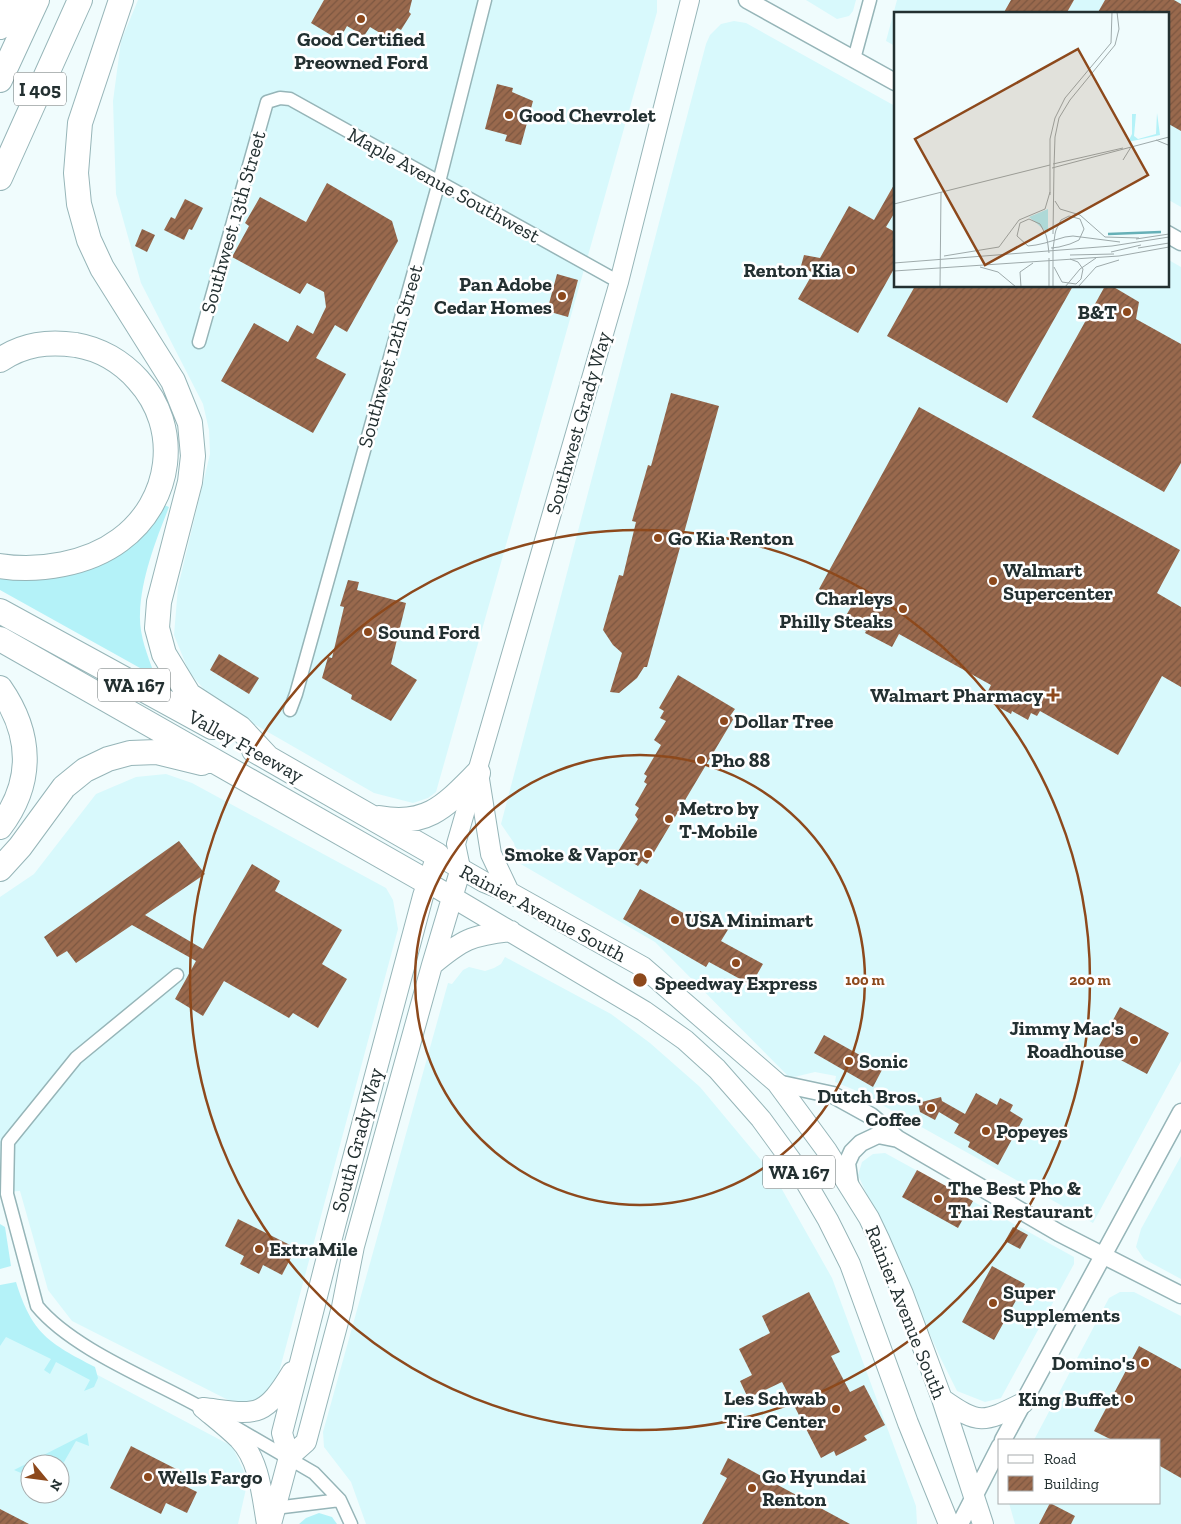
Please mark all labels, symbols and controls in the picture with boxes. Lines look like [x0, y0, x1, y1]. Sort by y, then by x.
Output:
inset map [894, 12, 1168, 288]
marker: Good Certified Preowned Ford [355, 13, 367, 25]
place label: Good Certified Preowned Ford [294, 27, 429, 74]
road number: I 405 [14, 72, 66, 106]
place label: Good Chevrolet [519, 103, 657, 127]
marker: Good Chevrolet [503, 109, 515, 121]
street label: Maple Avenue Southwest [344, 122, 545, 248]
street label: Southwest 13th Street [195, 127, 271, 316]
place label: Renton Kia [743, 258, 841, 282]
street label: Southwest 12th Street [352, 261, 428, 450]
marker: Renton Kia [845, 264, 857, 276]
place label: Pan Adobe Cedar Homes [434, 272, 552, 319]
marker: Pan Adobe Cedar Homes [556, 290, 568, 302]
place label: B&T [1078, 300, 1117, 324]
marker: B&T [1121, 306, 1133, 318]
street label: Southwest Grady Way [540, 328, 616, 517]
place label: Go Kia Renton [668, 526, 794, 550]
marker: Go Kia Renton [652, 532, 664, 544]
place label: Walmart Supercenter [1003, 558, 1113, 605]
marker: Walmart Supercenter [987, 575, 999, 587]
place label: Charleys Philly Steaks [779, 586, 893, 633]
marker: Charleys Philly Steaks [897, 603, 909, 615]
place label: Sound Ford [378, 620, 481, 644]
marker: Sound Ford [362, 626, 374, 638]
road number: WA 167 [98, 668, 170, 702]
place label: Walmart Pharmacy [870, 683, 1043, 707]
marker: Walmart Pharmacy [1047, 689, 1059, 701]
street label: Valley Freeway [183, 704, 309, 788]
place label: Dollar Tree [734, 709, 834, 733]
marker: Dollar Tree [718, 715, 730, 727]
place label: Pho 88 [711, 748, 771, 772]
marker: Pho 88 [695, 754, 707, 766]
place label: Metro by T-Mobile [679, 796, 759, 843]
marker: Metro by T-Mobile [663, 813, 675, 825]
place label: Smoke & Vapor [504, 842, 638, 866]
marker: Smoke & Vapor [642, 848, 654, 860]
street label: Rainier Avenue South [456, 859, 631, 967]
place label: USA Minimart [685, 908, 814, 932]
marker: USA Minimart [669, 914, 681, 926]
marker: Speedway Express [730, 957, 742, 969]
centre of rings [631, 971, 649, 989]
place label: Speedway Express [655, 971, 817, 995]
text: 100 m [845, 971, 885, 989]
text: 200 m [1069, 971, 1111, 989]
place label: Jimmy Mac's Roadhouse [1010, 1016, 1124, 1063]
marker: Jimmy Mac's Roadhouse [1128, 1034, 1140, 1046]
place label: Sonic [859, 1049, 908, 1073]
marker: Sonic [843, 1055, 855, 1067]
street label: South Grady Way [326, 1064, 388, 1215]
place label: Dutch Bros. Coffee [817, 1084, 921, 1131]
marker: Dutch Bros. Coffee [925, 1102, 937, 1114]
place label: Popeyes [996, 1119, 1068, 1143]
marker: Popeyes [980, 1125, 992, 1137]
road number: WA 167 [763, 1156, 835, 1188]
place label: The Best Pho & Thai Restaurant [948, 1176, 1094, 1223]
marker: The Best Pho & Thai Restaurant [932, 1193, 944, 1205]
street label: Rainier Avenue South [860, 1222, 952, 1403]
place label: ExtraMile [269, 1237, 358, 1261]
marker: ExtraMile [253, 1243, 265, 1255]
place label: Super Supplements [1003, 1280, 1120, 1327]
marker: Super Supplements [987, 1297, 999, 1309]
place label: Domino's [1052, 1351, 1135, 1375]
marker: Domino's [1139, 1357, 1151, 1369]
place label: Les Schwab Tire Center [724, 1386, 826, 1433]
place label: King Buffet [1018, 1387, 1120, 1411]
marker: King Buffet [1123, 1393, 1135, 1405]
marker: Les Schwab Tire Center [830, 1403, 842, 1415]
legend [998, 1439, 1161, 1504]
text: Road [1044, 1450, 1077, 1468]
north arrow [20, 1454, 70, 1504]
place label: Go Hyundai Renton [762, 1464, 866, 1511]
place label: Wells Fargo [158, 1465, 263, 1489]
marker: Wells Fargo [142, 1471, 154, 1483]
text: Building [1044, 1475, 1099, 1493]
text: N [46, 1476, 66, 1494]
marker: Go Hyundai Renton [746, 1482, 758, 1494]

